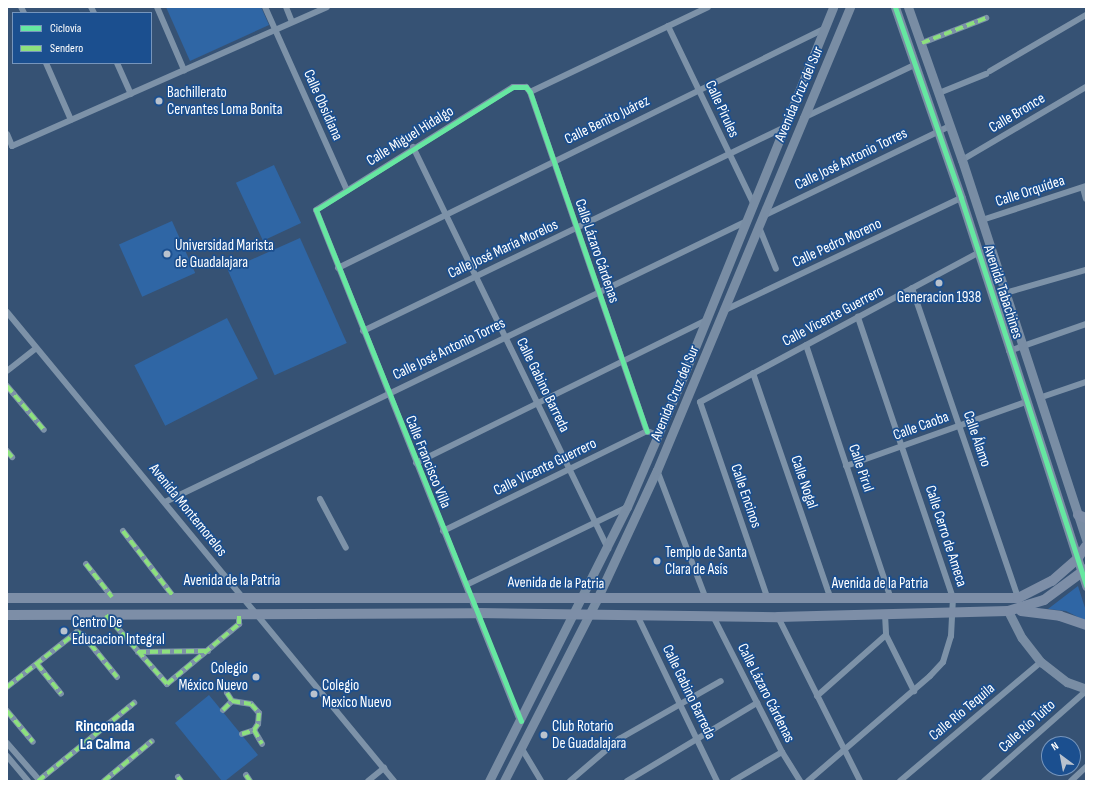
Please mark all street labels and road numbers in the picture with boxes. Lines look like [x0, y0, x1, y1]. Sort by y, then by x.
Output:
street label: Avenida Cruz del Sur [771, 44, 827, 144]
street label: Calle Obsidiana [299, 67, 347, 143]
street label: Calle Pirules [701, 78, 743, 140]
street label: Calle Bronce [986, 89, 1048, 137]
street label: Calle Benito Juárez [562, 92, 652, 148]
street label: Calle Miguel Hidalgo [363, 102, 457, 170]
street label: Calle José Antonio Torres [792, 124, 910, 194]
street label: Calle Orquídea [993, 171, 1067, 211]
street label: Calle Lázaro Cárdenas [571, 197, 623, 305]
street label: Calle Pedro Moreno [790, 215, 884, 271]
street label: Calle José María Morelos [445, 216, 561, 282]
street label: Avenida Tabachines [979, 243, 1027, 341]
street label: Calle Vicente Guerrero [779, 282, 887, 350]
street label: Calle José Antonio Torres [390, 314, 508, 384]
street label: Calle Gabino Barreda [512, 335, 574, 435]
street label: Avenida Cruz del Sur [647, 343, 703, 443]
street label: Calle Caoba [891, 408, 951, 444]
street label: Calle Álamo [959, 409, 995, 469]
street label: Calle Francisco Villa [401, 413, 455, 511]
street label: Calle Vicente Guerrero [491, 434, 599, 500]
street label: Calle Pirul [844, 442, 878, 494]
street label: Calle Nogal [787, 453, 821, 511]
street label: Avenida Montemorelos [145, 460, 231, 560]
street label: Calle Encinos [727, 462, 765, 530]
street label: Calle Cerro de Ameca [921, 483, 971, 589]
street label: Avenida de la Patria [184, 572, 280, 590]
street label: Avenida de la Patria [508, 573, 604, 593]
street label: Avenida de la Patria [832, 575, 928, 593]
street label: Calle Lázaro Cárdenas [733, 640, 799, 746]
street label: Calle Gabino Barreda [658, 642, 720, 742]
street label: Calle Río Tequila [926, 679, 998, 745]
street label: Calle Río Tuito [995, 696, 1059, 756]

